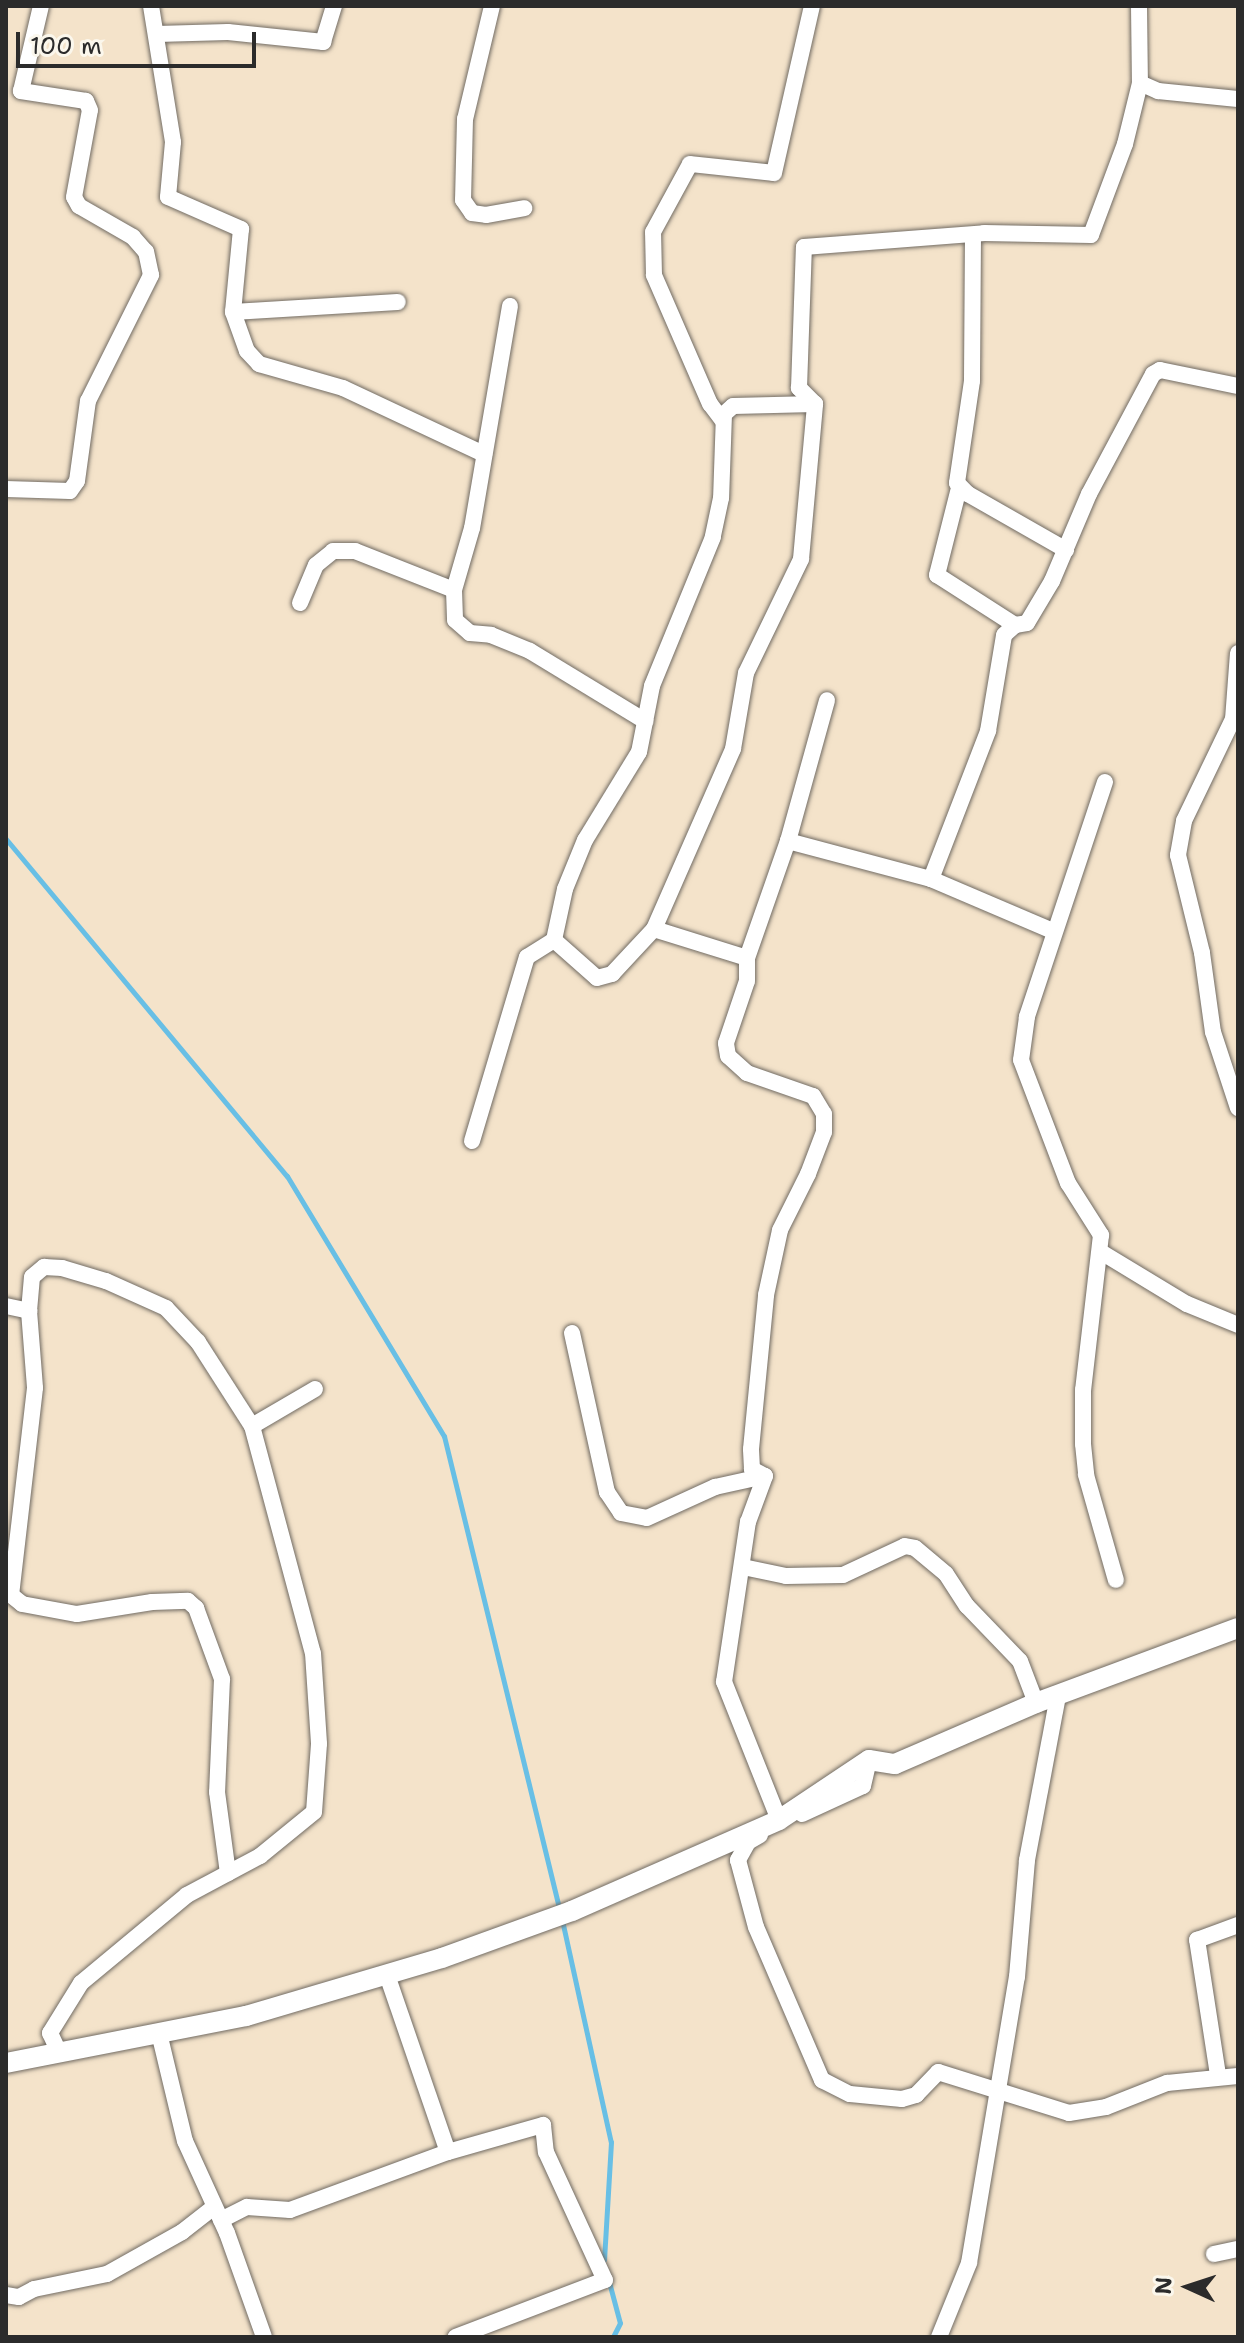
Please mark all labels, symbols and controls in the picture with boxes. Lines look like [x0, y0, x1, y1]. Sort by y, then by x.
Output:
scale bar [20, 16, 260, 66]
text: 100 m [30, 30, 102, 62]
north arrow [1148, 2247, 1228, 2327]
text: N [1149, 2276, 1178, 2295]

